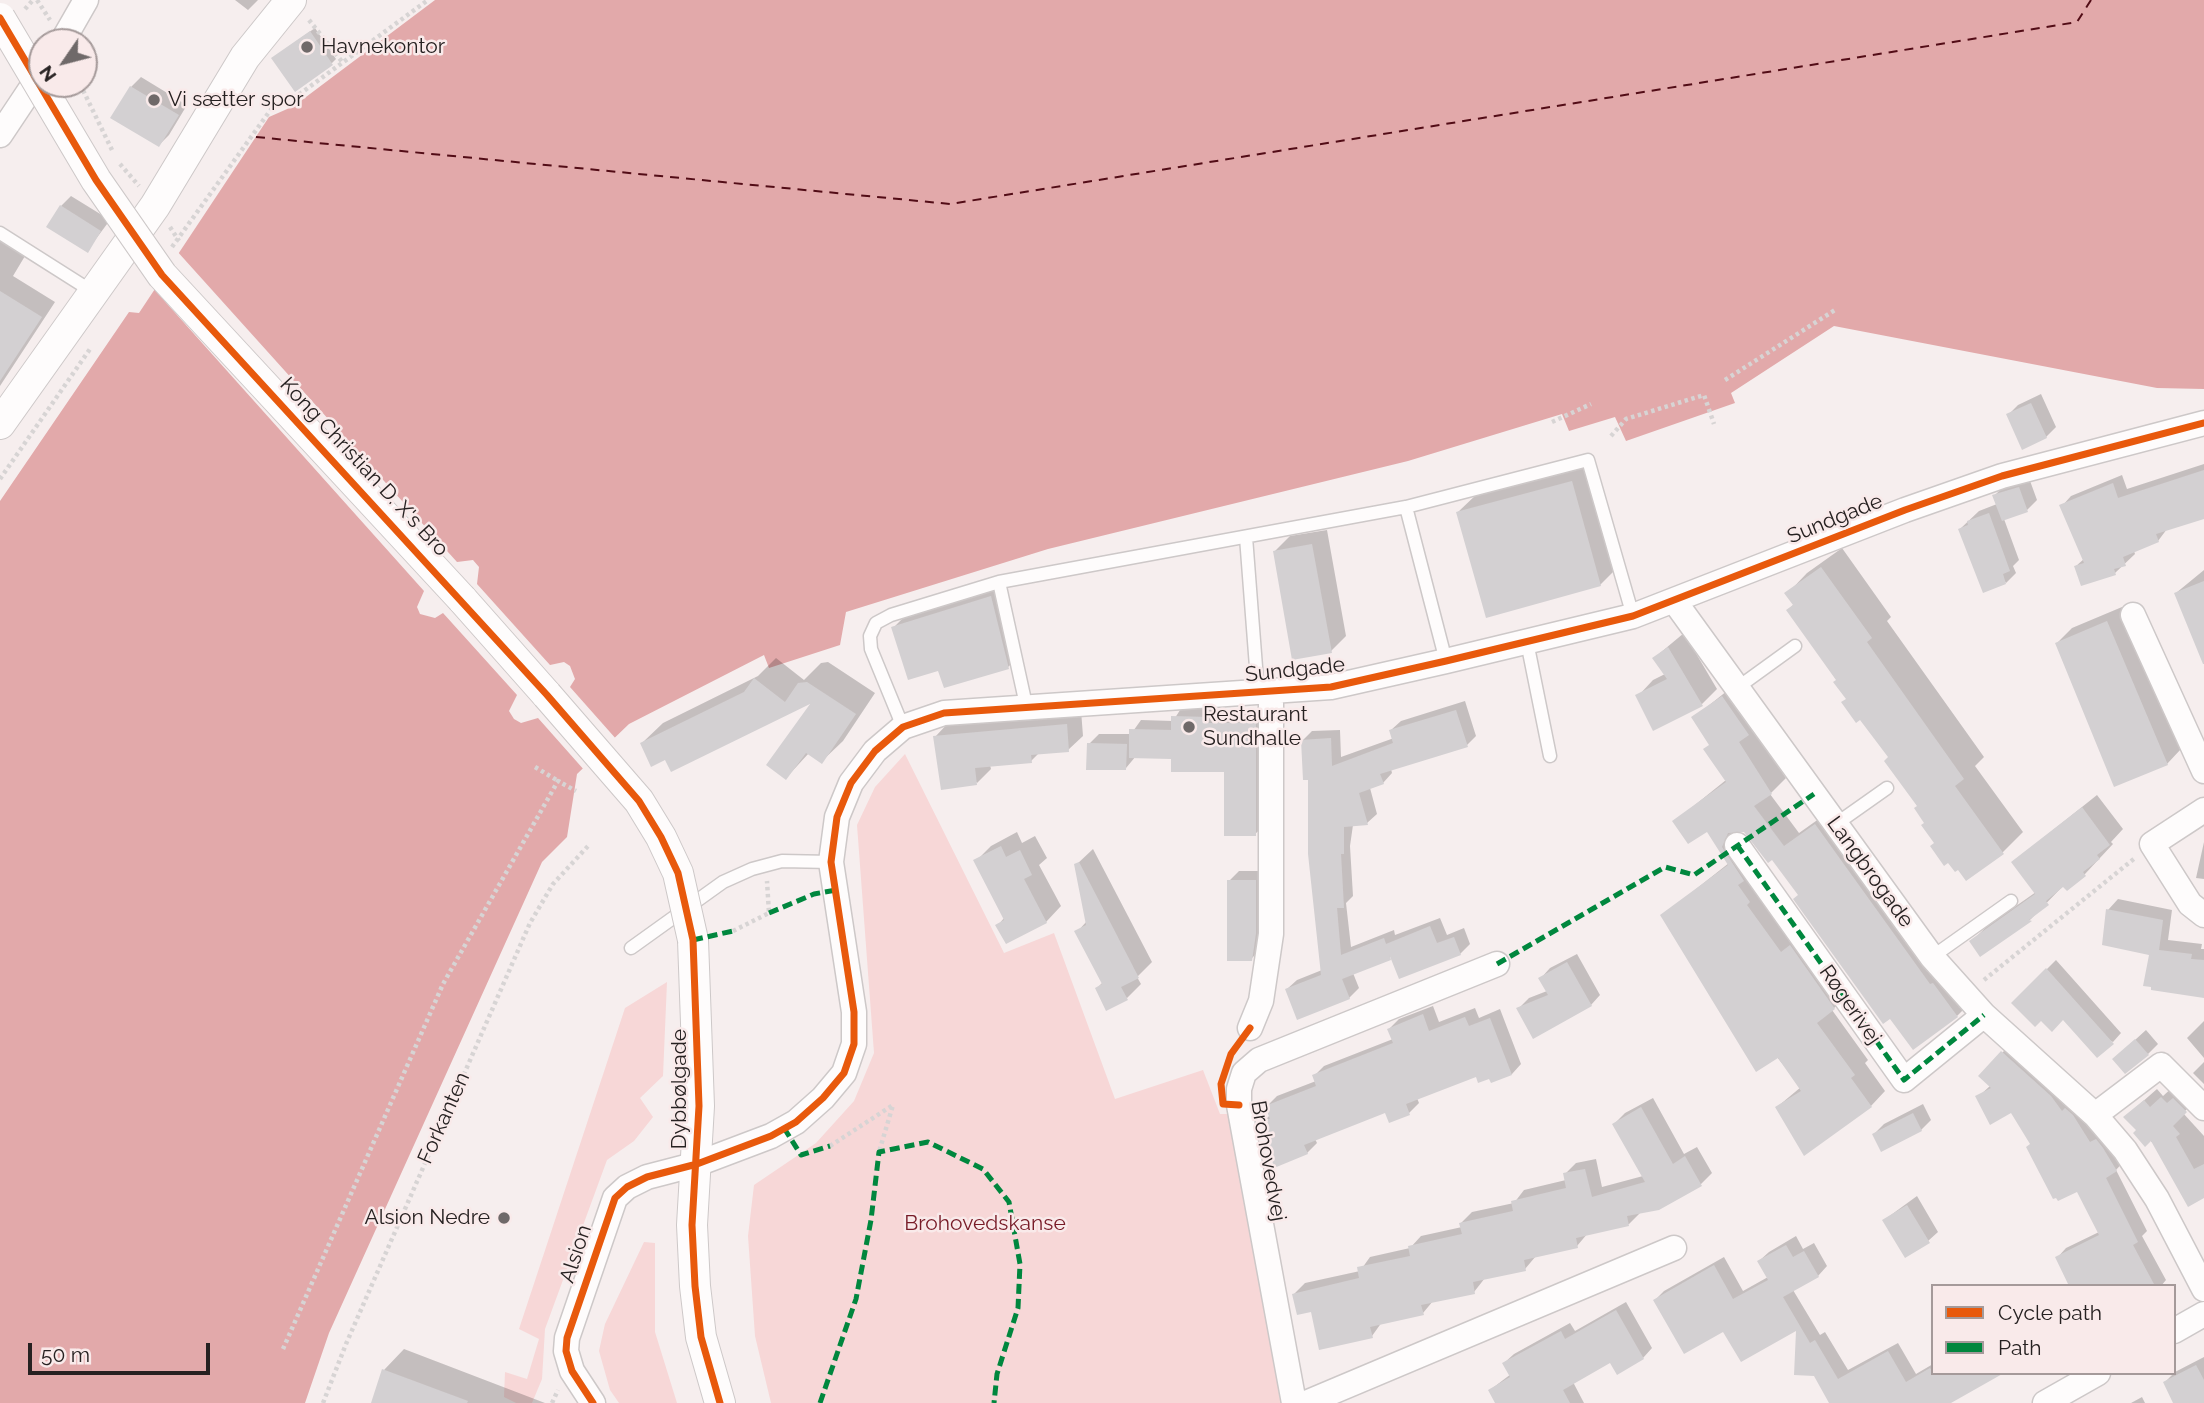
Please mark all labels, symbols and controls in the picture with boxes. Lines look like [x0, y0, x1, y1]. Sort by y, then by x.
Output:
north arrow [28, 28, 98, 98]
place label: Havnekontor [321, 34, 445, 60]
marker: Havnekontor [299, 39, 315, 55]
text: N [34, 62, 61, 86]
place label: Vi sætter spor [168, 87, 304, 113]
marker: Vi sætter spor [146, 92, 162, 108]
street label: Kong Christian D. X's Bro [274, 372, 454, 562]
street label: Sundgade [1784, 489, 1886, 549]
street label: Sundgade [1244, 652, 1346, 688]
place label: Restaurant Sundhalle [1203, 702, 1308, 752]
marker: Restaurant Sundhalle [1181, 719, 1197, 735]
street label: Langbrogade [1821, 812, 1919, 932]
street label: Røgerivej [1814, 961, 1886, 1049]
street label: Dybbølgade [667, 1029, 693, 1149]
street label: Forkanten [413, 1068, 475, 1168]
street label: Brohovedvej [1245, 1099, 1291, 1223]
place label: Alsion Nedre [364, 1205, 490, 1231]
marker: Alsion Nedre [496, 1210, 512, 1226]
park label: Brohovedskanse [904, 1211, 1066, 1237]
street label: Alsion [555, 1222, 597, 1286]
legend [1931, 1284, 2176, 1375]
text: Cycle path [1998, 1300, 2102, 1325]
scale bar [32, 1330, 214, 1374]
text: Path [1998, 1335, 2042, 1360]
text: 50 m [41, 1342, 90, 1367]

